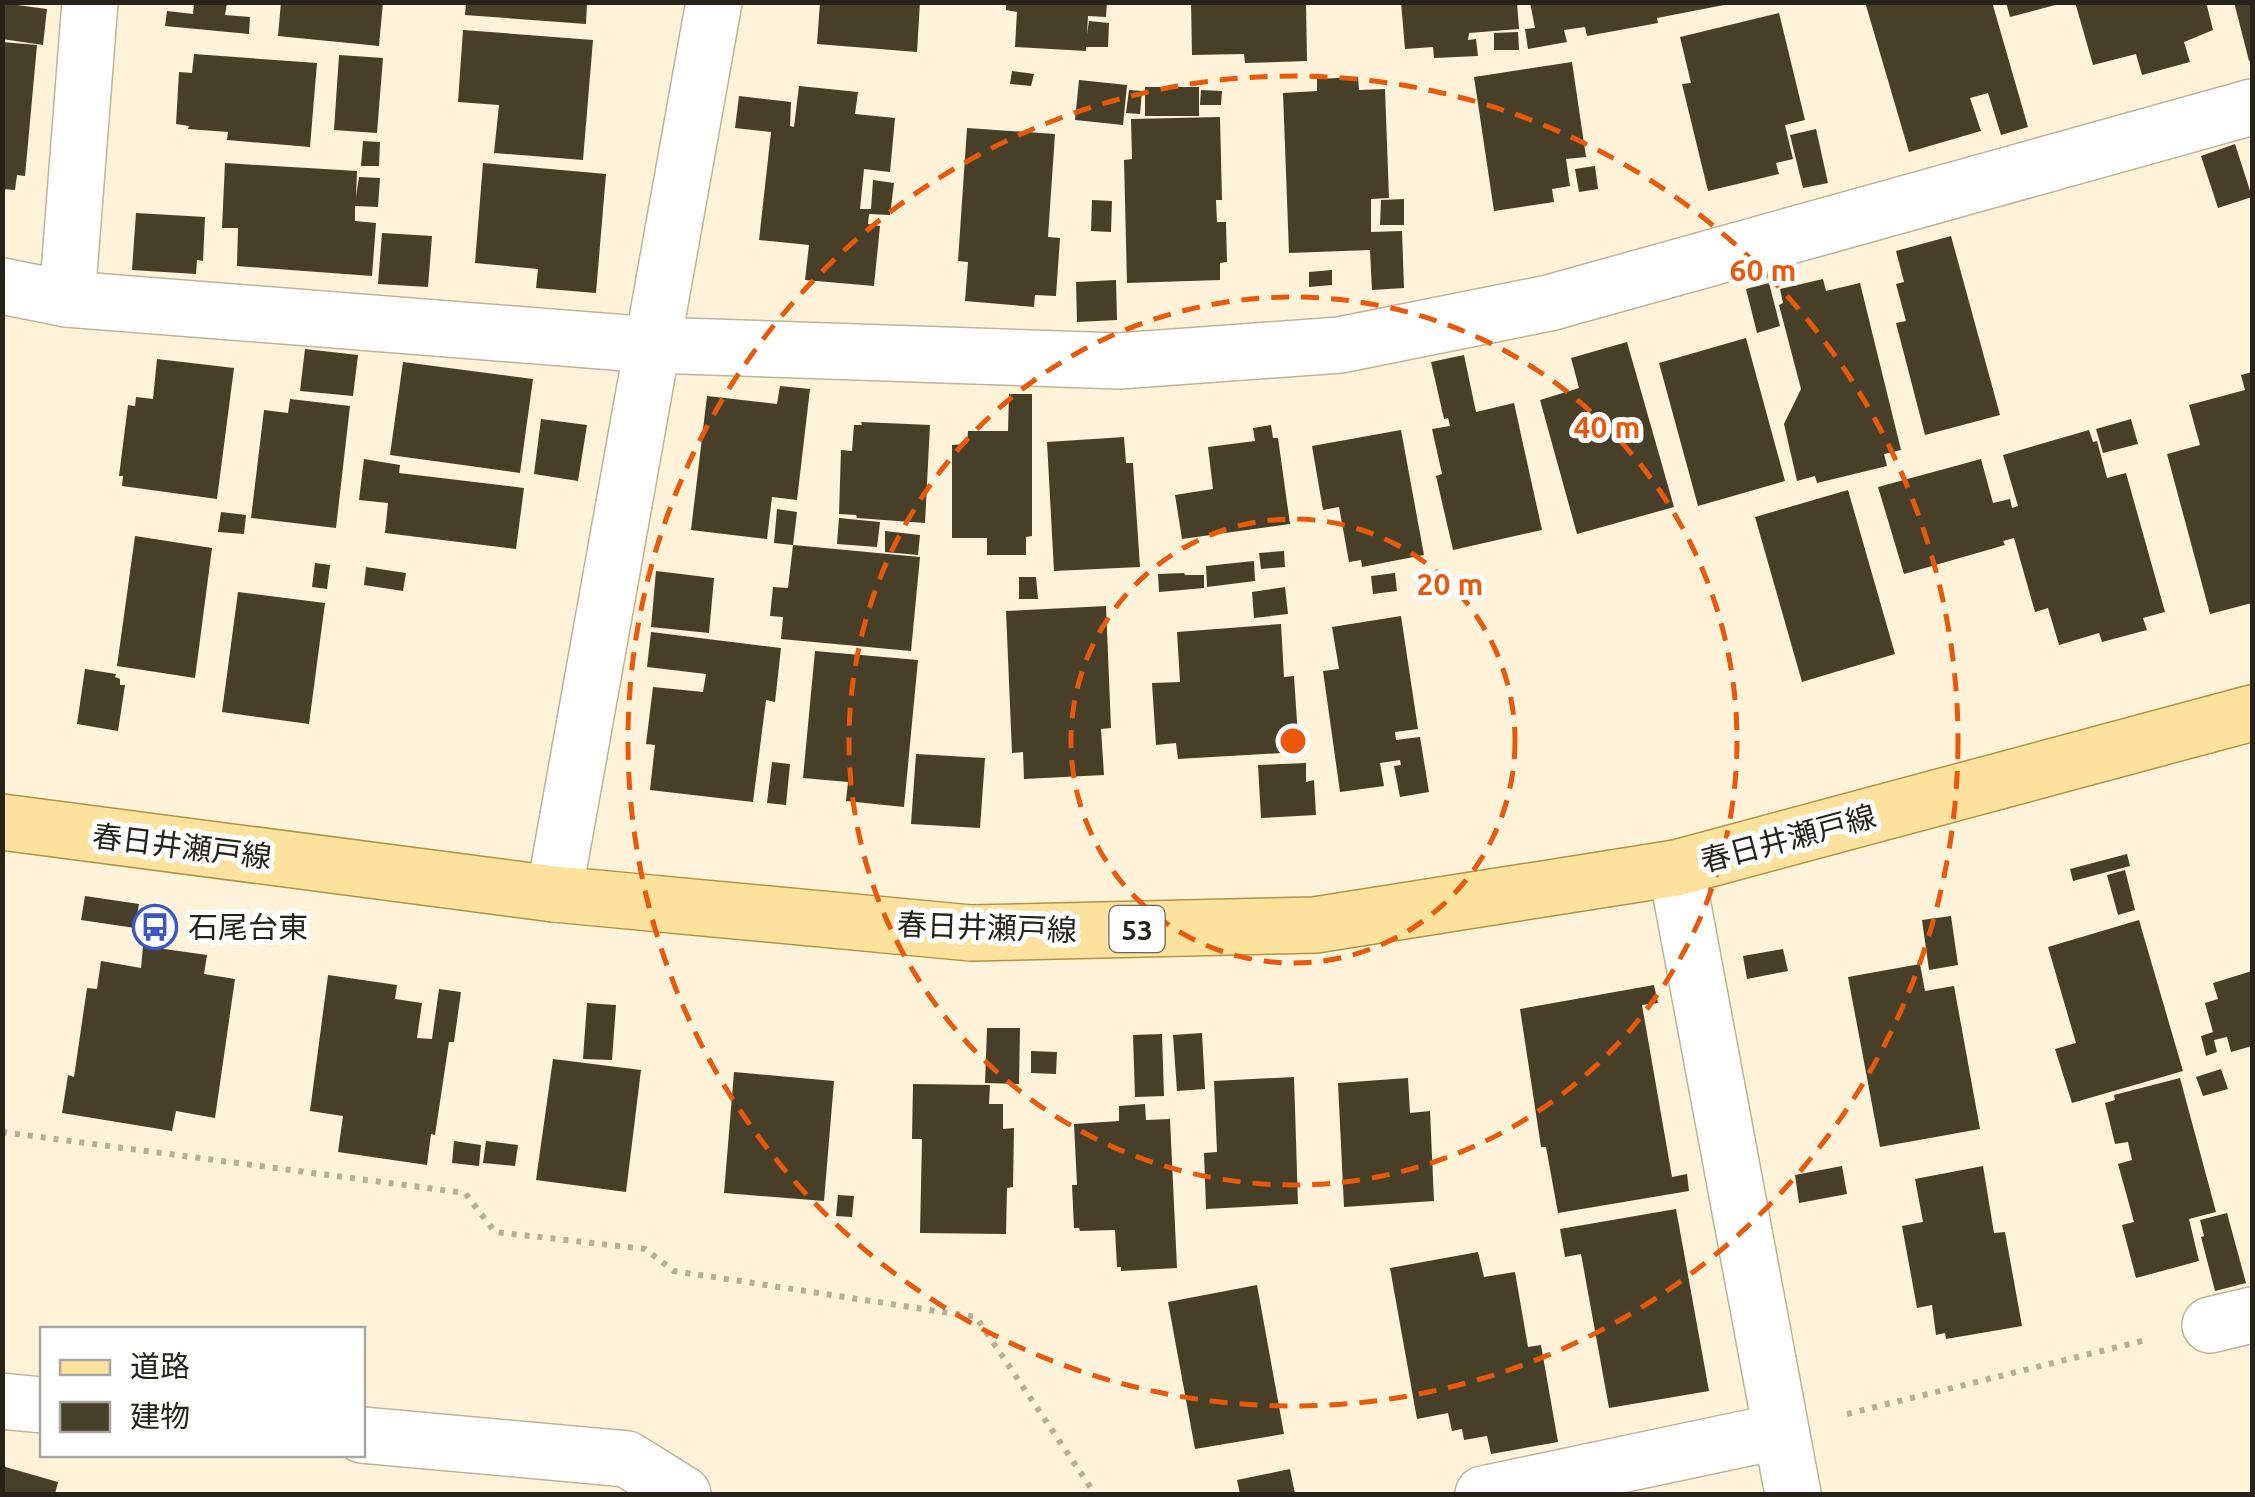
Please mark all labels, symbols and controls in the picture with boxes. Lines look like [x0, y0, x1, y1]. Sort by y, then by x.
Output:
text: 60 m [1730, 253, 1796, 287]
text: 40 m [1574, 410, 1640, 444]
text: 20 m [1417, 567, 1483, 601]
centre of rings [1275, 723, 1311, 759]
street label: 春日井瀬戸線 [1697, 798, 1879, 878]
street label: 春日井瀬戸線 [91, 818, 273, 874]
bus stop icon: 石尾台東 [132, 904, 178, 950]
road number: 53 [1110, 906, 1164, 952]
street label: 春日井瀬戸線 [896, 907, 1078, 947]
place label: 石尾台東 [188, 910, 308, 944]
legend [40, 1327, 365, 1457]
text: 道路 [130, 1349, 190, 1383]
text: 建物 [130, 1399, 190, 1433]

